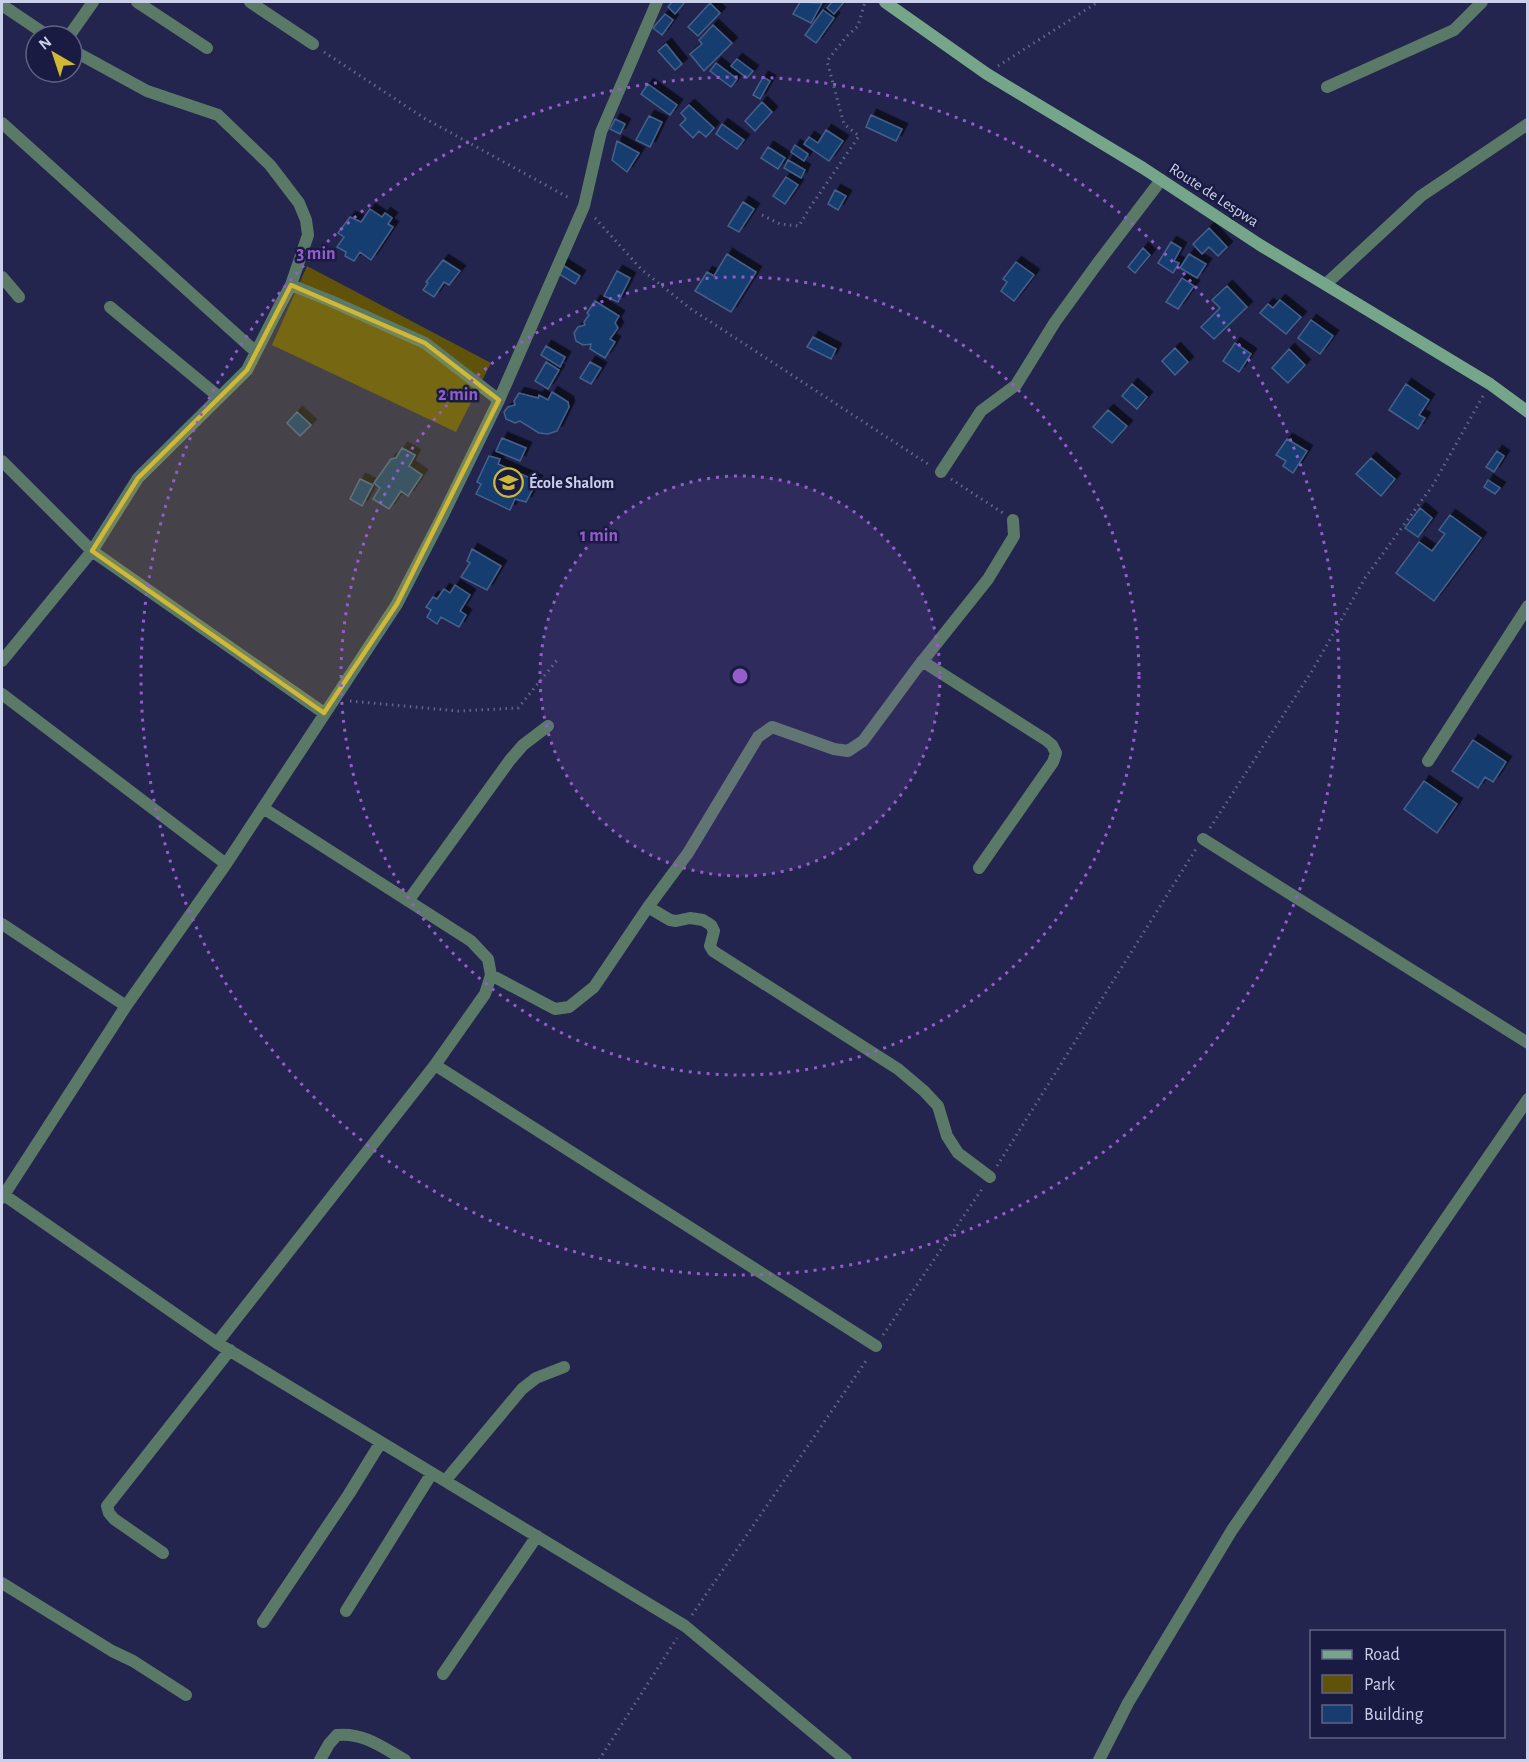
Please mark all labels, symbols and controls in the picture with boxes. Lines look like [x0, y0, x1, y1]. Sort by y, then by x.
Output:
north arrow [24, 24, 84, 84]
text: N [36, 33, 55, 53]
street label: Route de Lespwa [1166, 160, 1262, 230]
text: 3 min [296, 245, 336, 263]
text: 2 min [438, 386, 478, 404]
school or university icon: École Shalom [492, 467, 524, 499]
place label: École Shalom [529, 472, 614, 491]
text: 1 min [580, 527, 618, 545]
centre of rings [730, 666, 750, 686]
legend [1310, 1630, 1505, 1738]
text: Road [1364, 1646, 1400, 1664]
text: Park [1364, 1676, 1396, 1694]
text: Building [1364, 1706, 1424, 1724]

